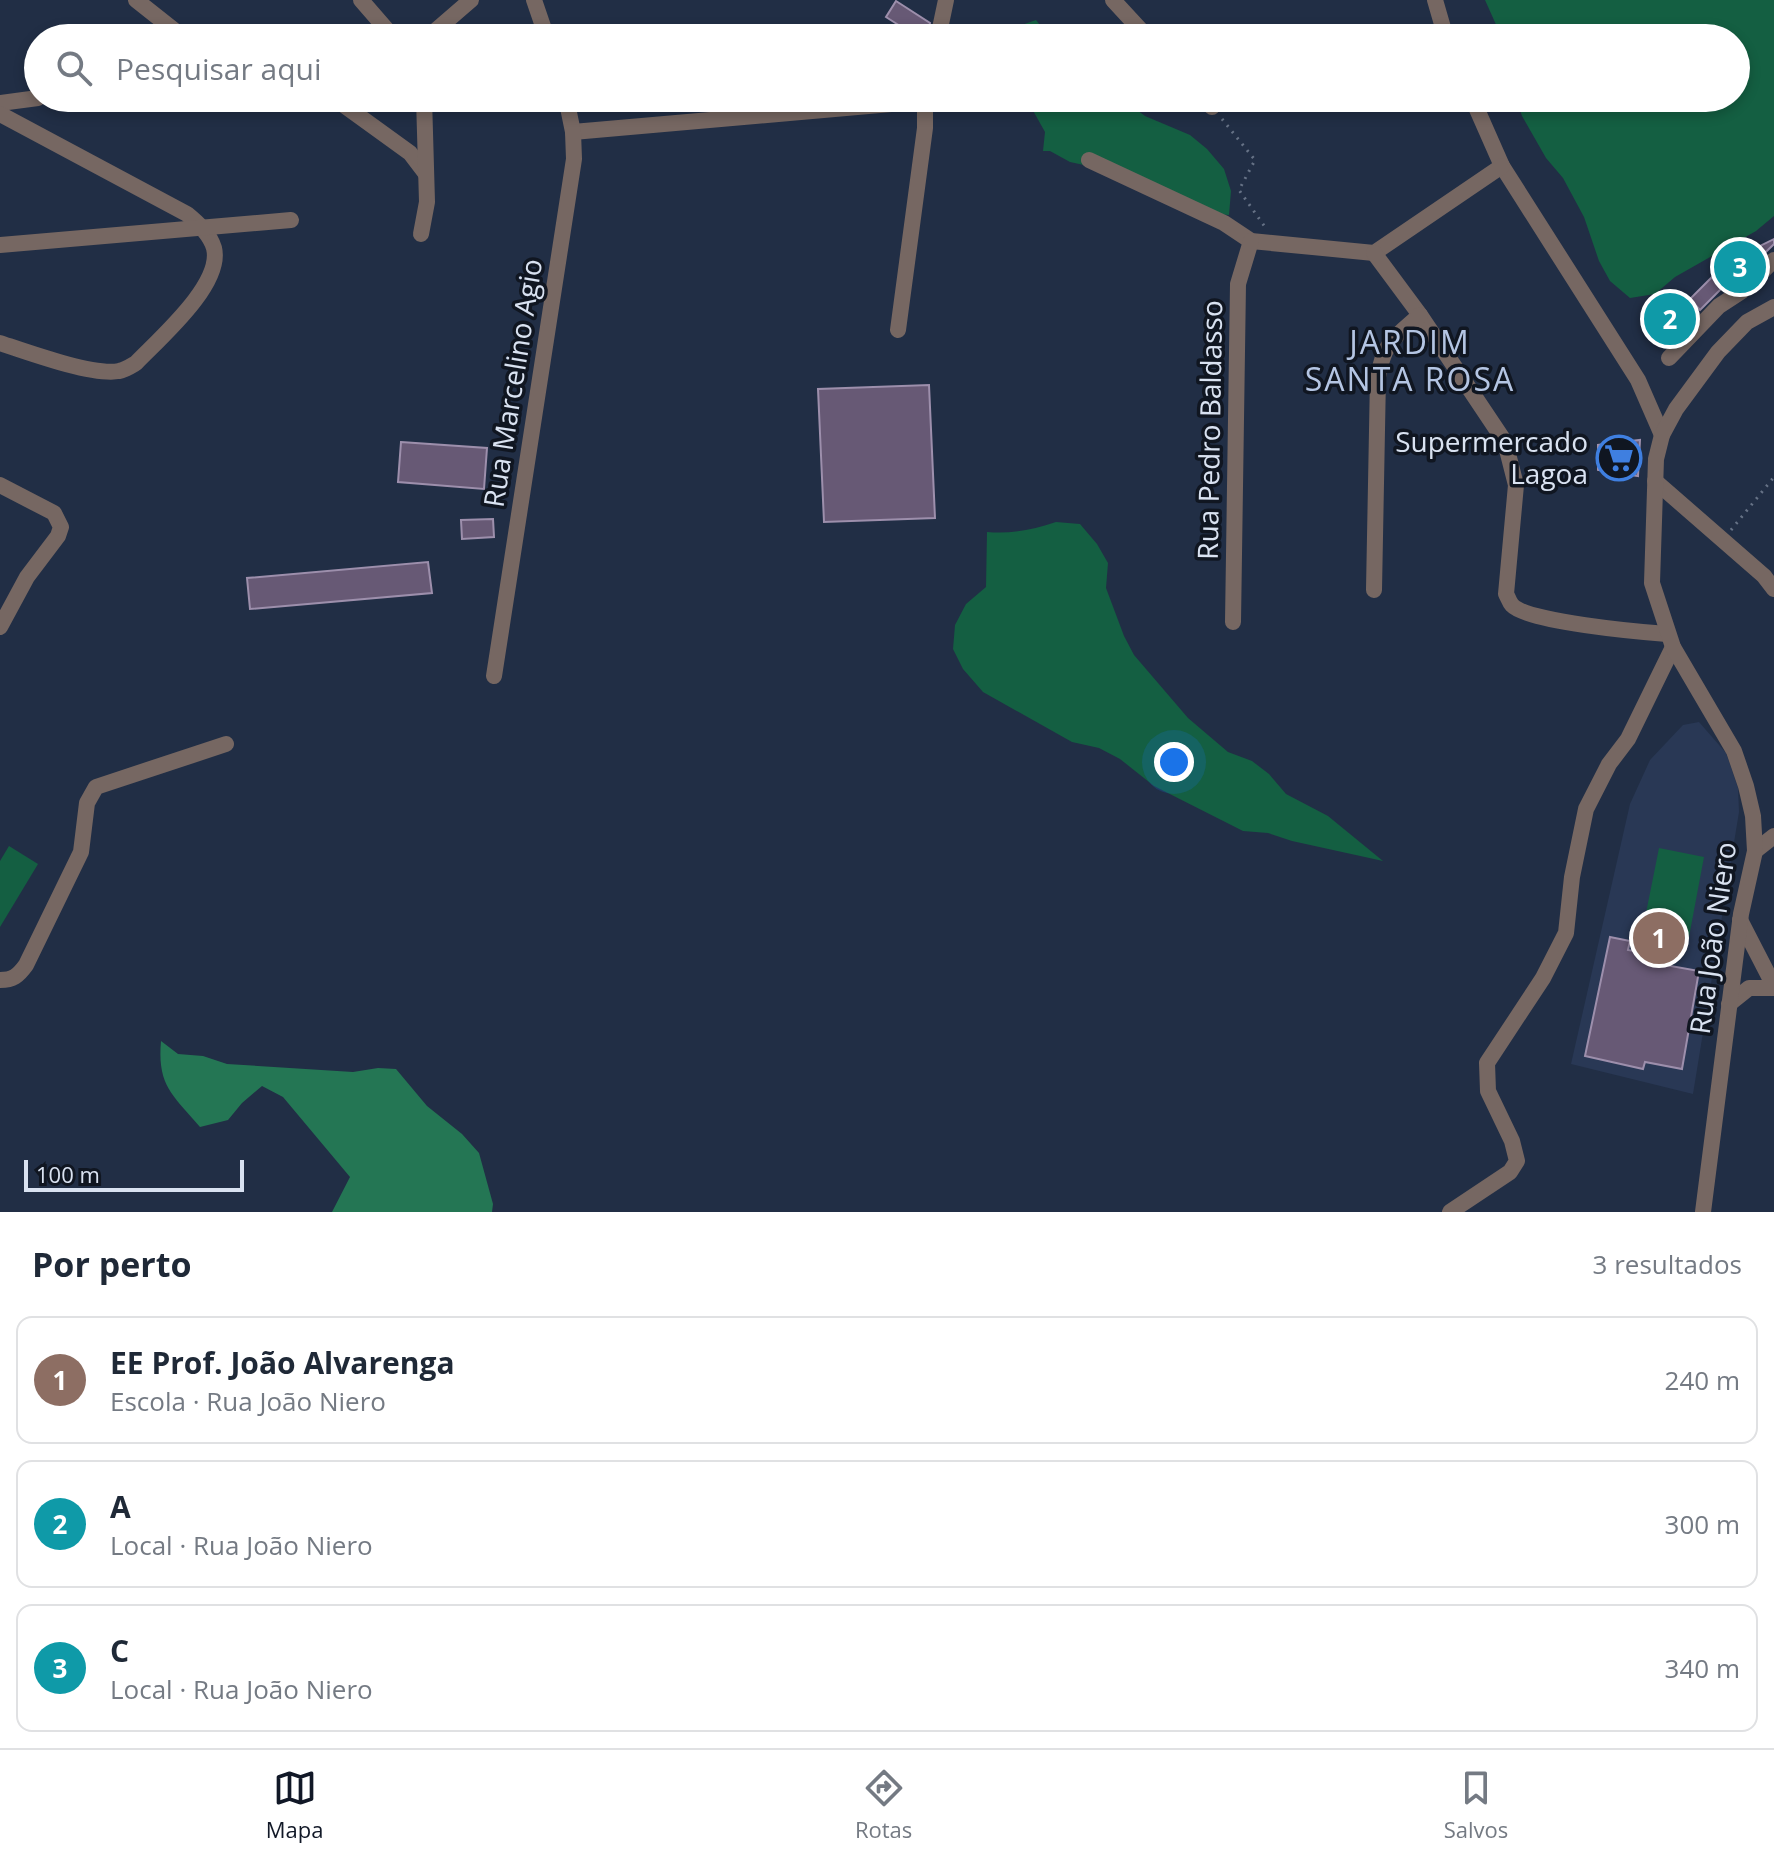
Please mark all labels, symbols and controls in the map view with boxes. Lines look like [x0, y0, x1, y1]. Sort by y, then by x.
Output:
search box [24, 24, 1750, 112]
icon: search [52, 46, 96, 90]
text: Pesquisar aqui [116, 48, 322, 89]
pin: 3 [1714, 237, 1766, 297]
street label: Rua Marcelino Agio [474, 256, 550, 510]
pin: 2 [1644, 289, 1696, 349]
street label: Rua Pedro Baldasso [1188, 300, 1230, 560]
district label: JARDIM SANTA ROSA [1305, 320, 1515, 400]
place label: Supermercado Lagoa [1395, 422, 1588, 492]
supermarket icon: Supermercado Lagoa [1595, 434, 1643, 482]
your location [1154, 742, 1194, 782]
street label: Rua João Niero [1680, 839, 1744, 1036]
pin: 1 [1633, 908, 1685, 968]
scale bar [24, 1156, 244, 1192]
text: 100 m [36, 1159, 100, 1189]
text: Por perto [32, 1241, 192, 1287]
text: 3 resultados [1593, 1246, 1742, 1282]
text: EE Prof. João Alvarenga [110, 1342, 455, 1383]
text: 1 [53, 1362, 67, 1398]
text: 240 m [1665, 1362, 1740, 1398]
text: Escola · Rua João Niero [110, 1383, 386, 1419]
text: A [110, 1486, 131, 1527]
text: 2 [53, 1506, 67, 1542]
text: 300 m [1665, 1506, 1740, 1542]
text: Local · Rua João Niero [110, 1527, 373, 1563]
text: C [110, 1630, 129, 1671]
text: 3 [53, 1650, 67, 1686]
text: 340 m [1665, 1650, 1740, 1686]
text: Local · Rua João Niero [110, 1671, 373, 1707]
tab: Mapa [266, 1766, 323, 1844]
tab: Rotas [855, 1766, 912, 1844]
tab: Salvos [1444, 1766, 1508, 1844]

